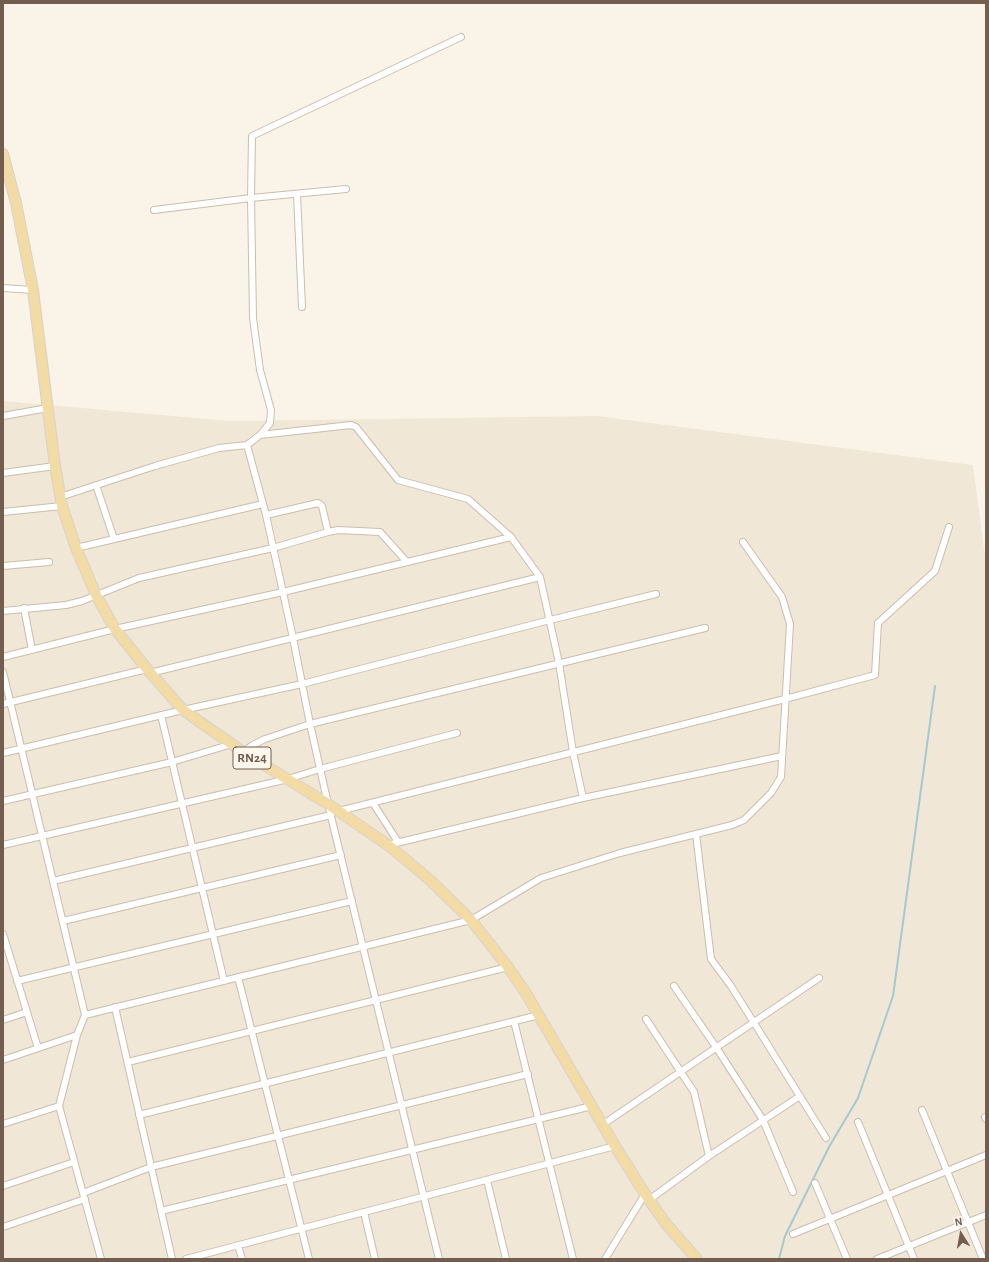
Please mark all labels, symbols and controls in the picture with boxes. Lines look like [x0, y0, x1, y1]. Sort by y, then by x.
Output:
road number: RN24 [233, 747, 271, 769]
north arrow [941, 1214, 981, 1254]
text: N [954, 1216, 963, 1228]

